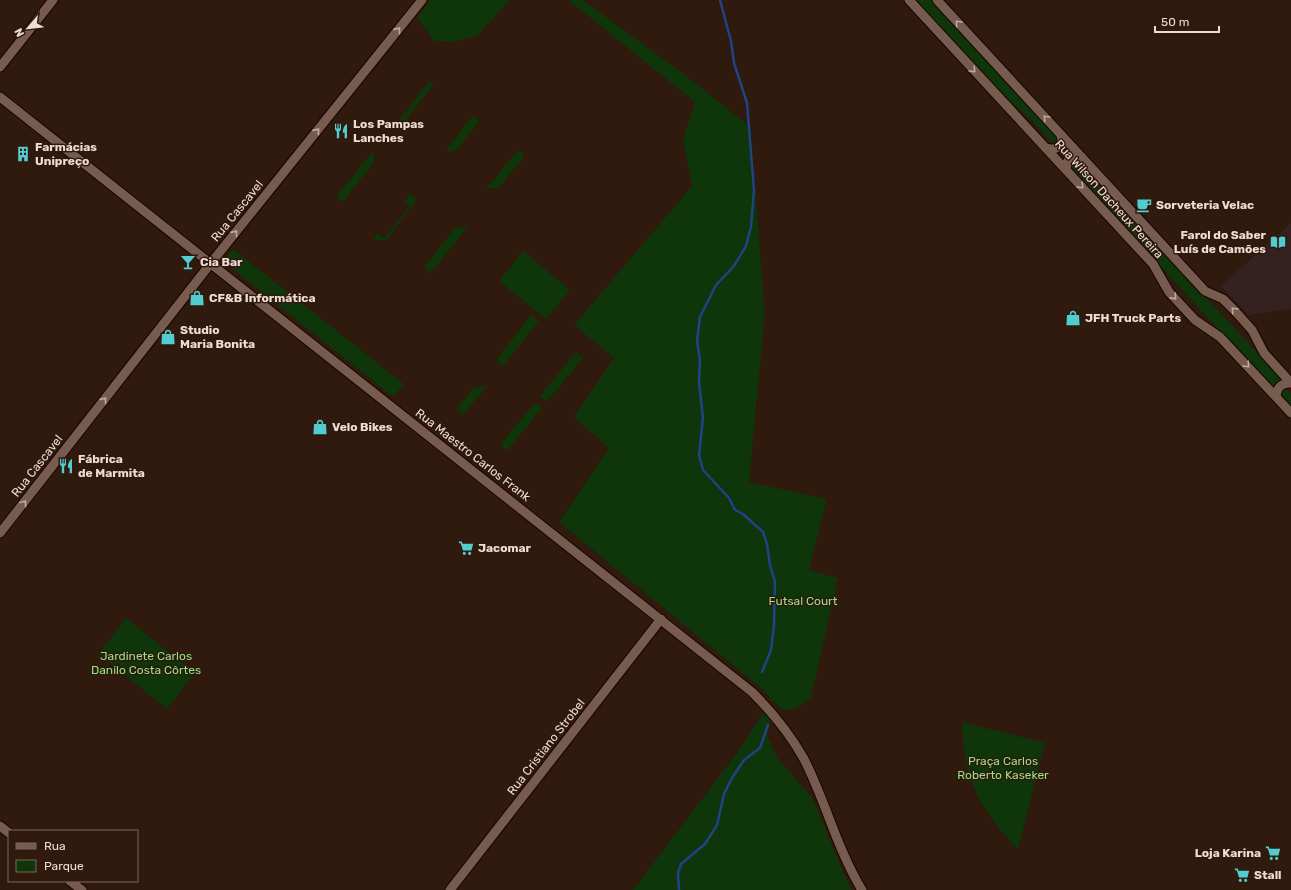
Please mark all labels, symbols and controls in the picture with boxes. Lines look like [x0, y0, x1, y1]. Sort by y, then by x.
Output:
north arrow [8, 8, 48, 48]
scale bar [1155, 8, 1219, 34]
text: 50 m [1161, 15, 1189, 29]
one-way arrow [955, 20, 962, 28]
text: N [12, 26, 27, 39]
one-way arrow [393, 27, 400, 35]
one-way arrow [969, 65, 976, 73]
one-way arrow [1043, 115, 1051, 123]
place label: Los Pampas Lanches [353, 117, 424, 145]
restaurant icon: Los Pampas Lanches [332, 122, 350, 140]
one-way arrow [312, 129, 319, 136]
street label: Rua Wilson Dacheux Pereira [1052, 137, 1166, 261]
place label: Farmácias Unipreço [35, 140, 97, 168]
building icon: Farmácias Unipreço [14, 145, 32, 163]
street label: Rua Cascavel [208, 178, 266, 244]
one-way arrow [1076, 181, 1083, 188]
cafe icon: Sorveteria Velac [1135, 196, 1153, 214]
place label: Sorveteria Velac [1156, 198, 1254, 212]
place label: Farol do Saber Luís de Camões [1174, 228, 1267, 256]
one-way arrow [231, 230, 238, 237]
library icon: Farol do Saber Luís de Camões [1269, 233, 1287, 251]
bar icon: Cia Bar [179, 253, 197, 271]
place label: Cia Bar [200, 255, 243, 269]
shop icon: CF&B Informática [188, 289, 206, 307]
place label: CF&B Informática [209, 291, 316, 305]
one-way arrow [1170, 292, 1177, 300]
one-way arrow [1232, 307, 1239, 315]
shop icon: JFH Truck Parts [1064, 309, 1082, 327]
place label: JFH Truck Parts [1085, 311, 1181, 325]
place label: Studio Maria Bonita [180, 323, 255, 351]
shop icon: Studio Maria Bonita [159, 328, 177, 346]
one-way arrow [1242, 361, 1249, 368]
one-way arrow [99, 398, 106, 405]
street label: Rua Maestro Carlos Frank [413, 406, 534, 505]
shop icon: Velo Bikes [311, 418, 329, 436]
place label: Velo Bikes [332, 420, 393, 434]
street label: Rua Cascavel [9, 432, 66, 500]
place label: Fábrica de Marmita [78, 452, 145, 480]
restaurant icon: Fábrica de Marmita [57, 457, 75, 475]
one-way arrow [19, 500, 26, 507]
supermarket icon: Jacomar [457, 539, 475, 557]
place label: Jacomar [478, 541, 532, 555]
park label: Futsal Court [769, 594, 838, 608]
park label: Jardinete Carlos Danilo Costa Côrtes [91, 649, 201, 677]
street label: Rua Cristiano Strobel [504, 696, 588, 798]
park label: Praça Carlos Roberto Kaseker [957, 754, 1049, 782]
legend [8, 830, 138, 882]
text: Rua [44, 839, 66, 853]
supermarket icon: Loja Karina [1264, 844, 1282, 862]
place label: Loja Karina [1195, 846, 1261, 860]
text: Parque [44, 859, 84, 873]
supermarket icon: Stall [1233, 866, 1251, 884]
place label: Stall [1254, 868, 1282, 882]

